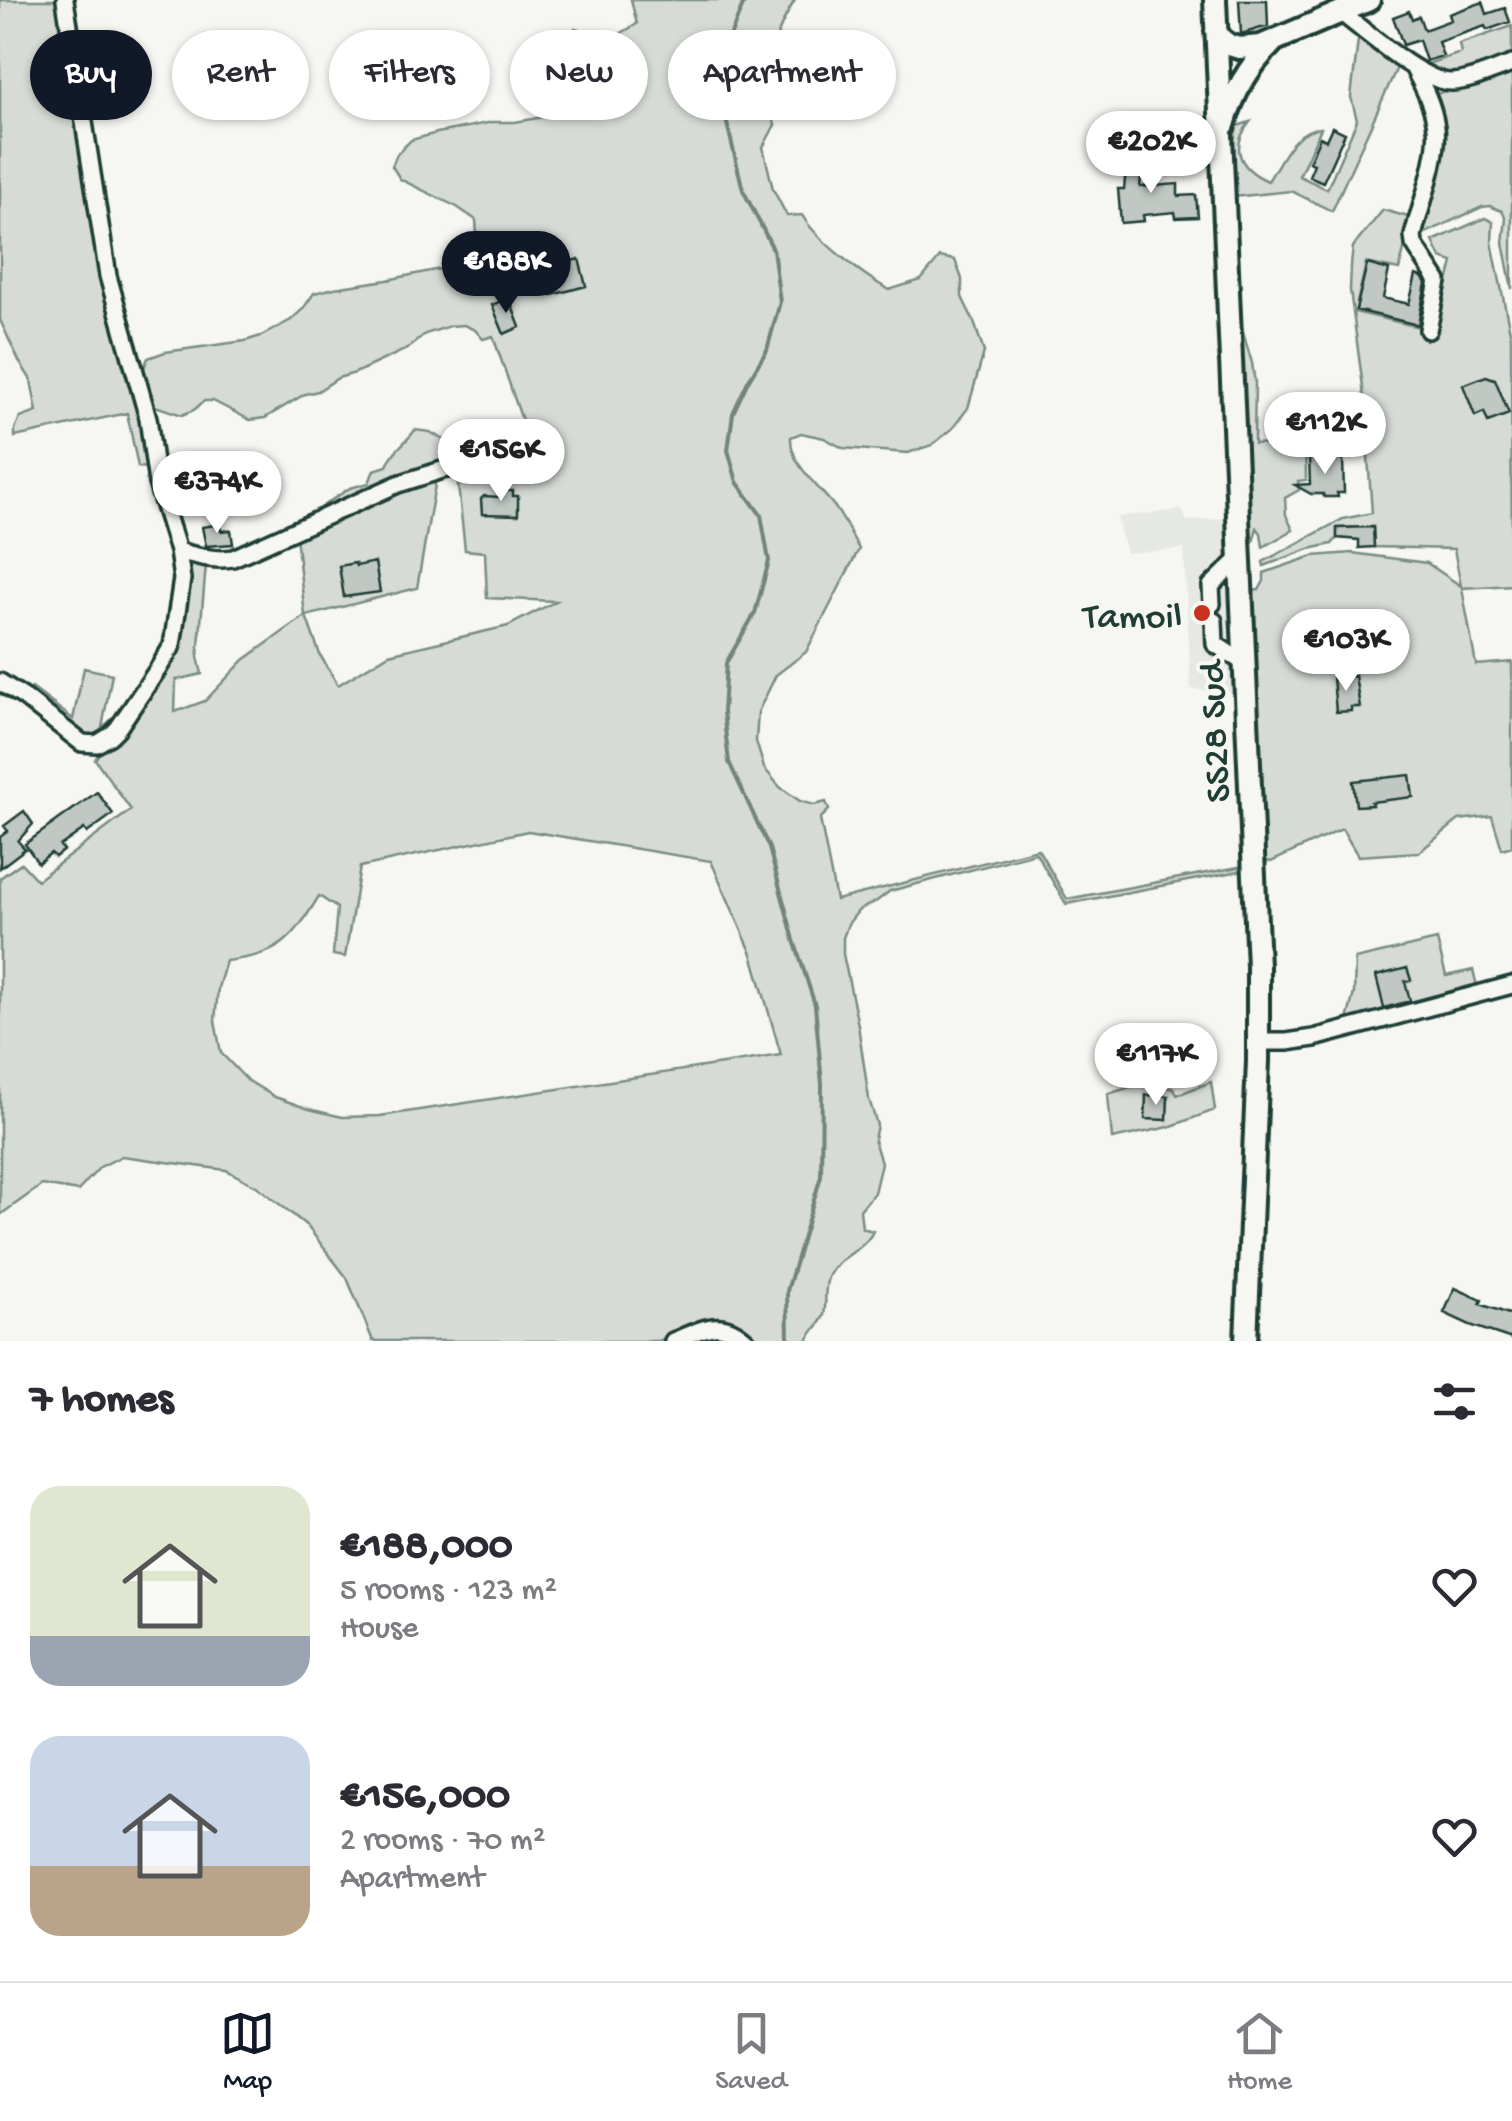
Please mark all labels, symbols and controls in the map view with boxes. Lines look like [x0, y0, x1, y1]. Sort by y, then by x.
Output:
chip: Buy [30, 30, 152, 120]
chip: Rent [172, 30, 309, 120]
chip: Filters [329, 30, 490, 120]
chip: New [510, 30, 648, 120]
chip: Apartment [668, 30, 896, 120]
pin: €202K [1081, 111, 1221, 196]
text: €202K [1108, 124, 1194, 162]
pin: €188K [436, 231, 576, 316]
text: €188K [464, 244, 548, 282]
pin: €112K [1255, 392, 1395, 477]
text: €112K [1286, 405, 1364, 443]
pin: €156K [431, 419, 571, 504]
text: €156K [460, 432, 542, 470]
pin: €374K [147, 451, 287, 536]
text: €374K [174, 464, 260, 502]
place label: Tamoil [1081, 597, 1182, 641]
marker: Tamoil [1191, 602, 1213, 624]
pin: €103K [1276, 609, 1416, 694]
text: €103K [1304, 622, 1388, 660]
street label: SS28 Sud [1192, 657, 1244, 803]
pin: €117K [1086, 1023, 1226, 1108]
text: €117K [1116, 1036, 1196, 1074]
icon: filters [1427, 1374, 1482, 1429]
text: 7 homes [30, 1377, 173, 1426]
text: €188,000 [340, 1524, 513, 1573]
icon: home [110, 1526, 230, 1646]
icon: heart [1427, 1559, 1482, 1614]
text: 5 rooms · 123 m² [340, 1573, 557, 1611]
text: House [340, 1611, 418, 1649]
text: €156,000 [340, 1774, 510, 1823]
icon: home [110, 1776, 230, 1896]
icon: heart [1427, 1809, 1482, 1864]
text: 2 rooms · 70 m² [340, 1823, 545, 1861]
text: Apartment [340, 1861, 484, 1899]
tab: Map [220, 2006, 275, 2099]
tab: Saved [715, 2006, 787, 2099]
tab: Home [1227, 2006, 1292, 2099]

